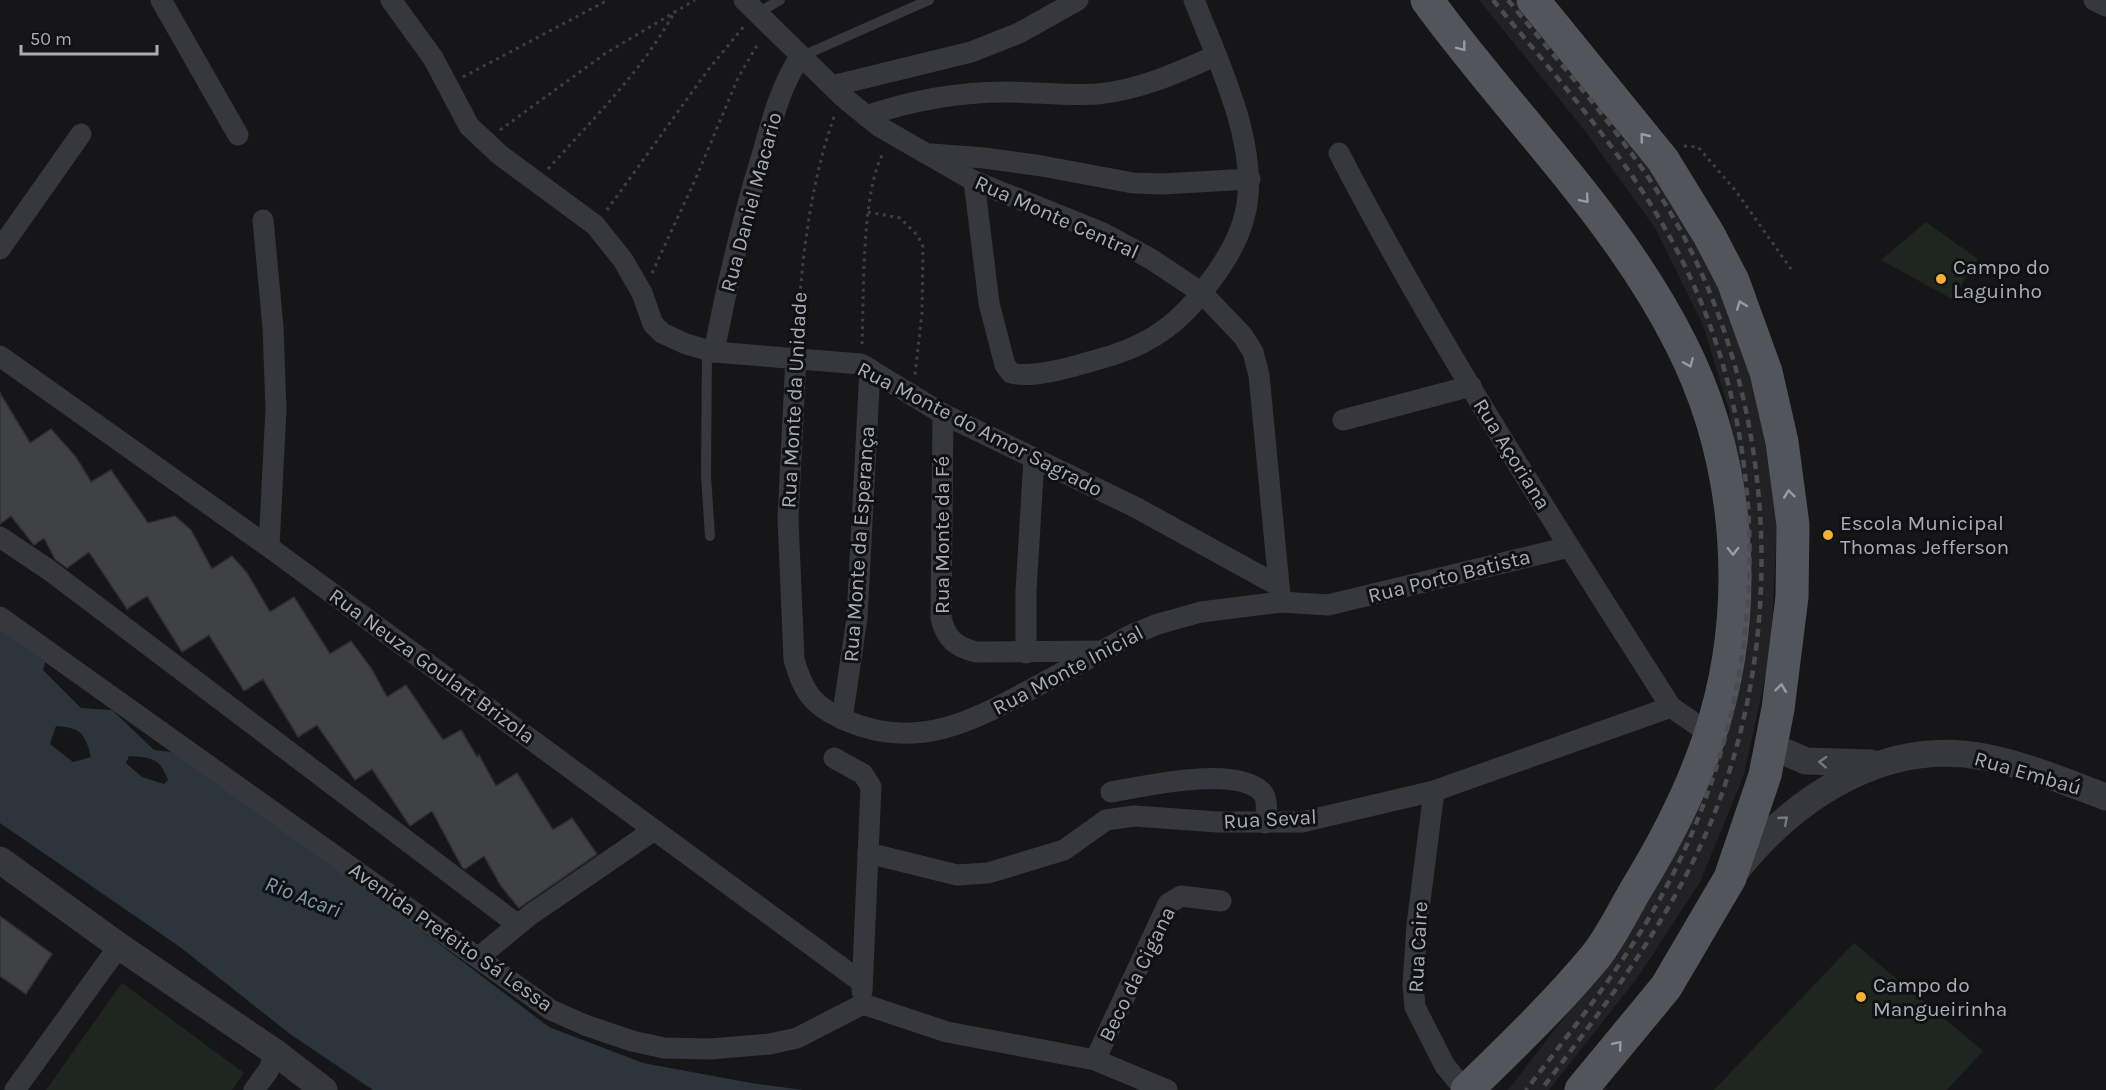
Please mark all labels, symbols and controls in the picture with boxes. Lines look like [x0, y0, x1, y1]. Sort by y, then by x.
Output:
scale bar [21, 18, 158, 56]
text: 50 m [30, 28, 72, 50]
one-way arrow [1455, 40, 1466, 51]
street label: Rua Daniel Macario [715, 109, 787, 295]
one-way arrow [1641, 133, 1652, 144]
street label: Rua Monte Central [971, 170, 1143, 264]
one-way arrow [1577, 192, 1588, 203]
place label: Campo do Laguinho [1953, 255, 2050, 303]
marker: Campo do Laguinho [1934, 272, 1948, 286]
street label: Rua Monte da Unidade [776, 291, 812, 509]
one-way arrow [1736, 301, 1749, 311]
one-way arrow [1682, 356, 1694, 367]
street label: Rua Monte do Amor Sagrado [854, 357, 1106, 501]
street label: Rua Açoriana [1468, 394, 1556, 514]
street label: Rua Monte da Esperança [839, 425, 879, 663]
street label: Rua Monte da Fé [930, 456, 954, 614]
one-way arrow [1783, 489, 1795, 499]
place label: Escola Municipal Thomas Jefferson [1840, 511, 2009, 559]
marker: Escola Municipal Thomas Jefferson [1821, 528, 1835, 542]
street label: Rua Porto Batista [1365, 544, 1533, 608]
one-way arrow [1727, 546, 1739, 555]
street label: Rua Neuza Goulart Brizola [325, 583, 539, 749]
street label: Rua Monte Inicial [989, 620, 1147, 720]
one-way arrow [1774, 683, 1787, 693]
street label: Rua Embaú [1972, 746, 2084, 800]
one-way arrow [1818, 756, 1827, 769]
street label: Rua Seval [1223, 805, 1317, 833]
one-way arrow [1777, 816, 1788, 827]
street label: Avenida Prefeito Sá Lessa [345, 857, 557, 1017]
water label: Rio Acari [261, 871, 345, 923]
street label: Rua Caire [1404, 901, 1432, 993]
street label: Beco da Cigana [1094, 903, 1180, 1045]
place label: Campo do Mangueirinha [1873, 973, 2007, 1021]
marker: Campo do Mangueirinha [1854, 990, 1868, 1004]
one-way arrow [1611, 1041, 1622, 1052]

